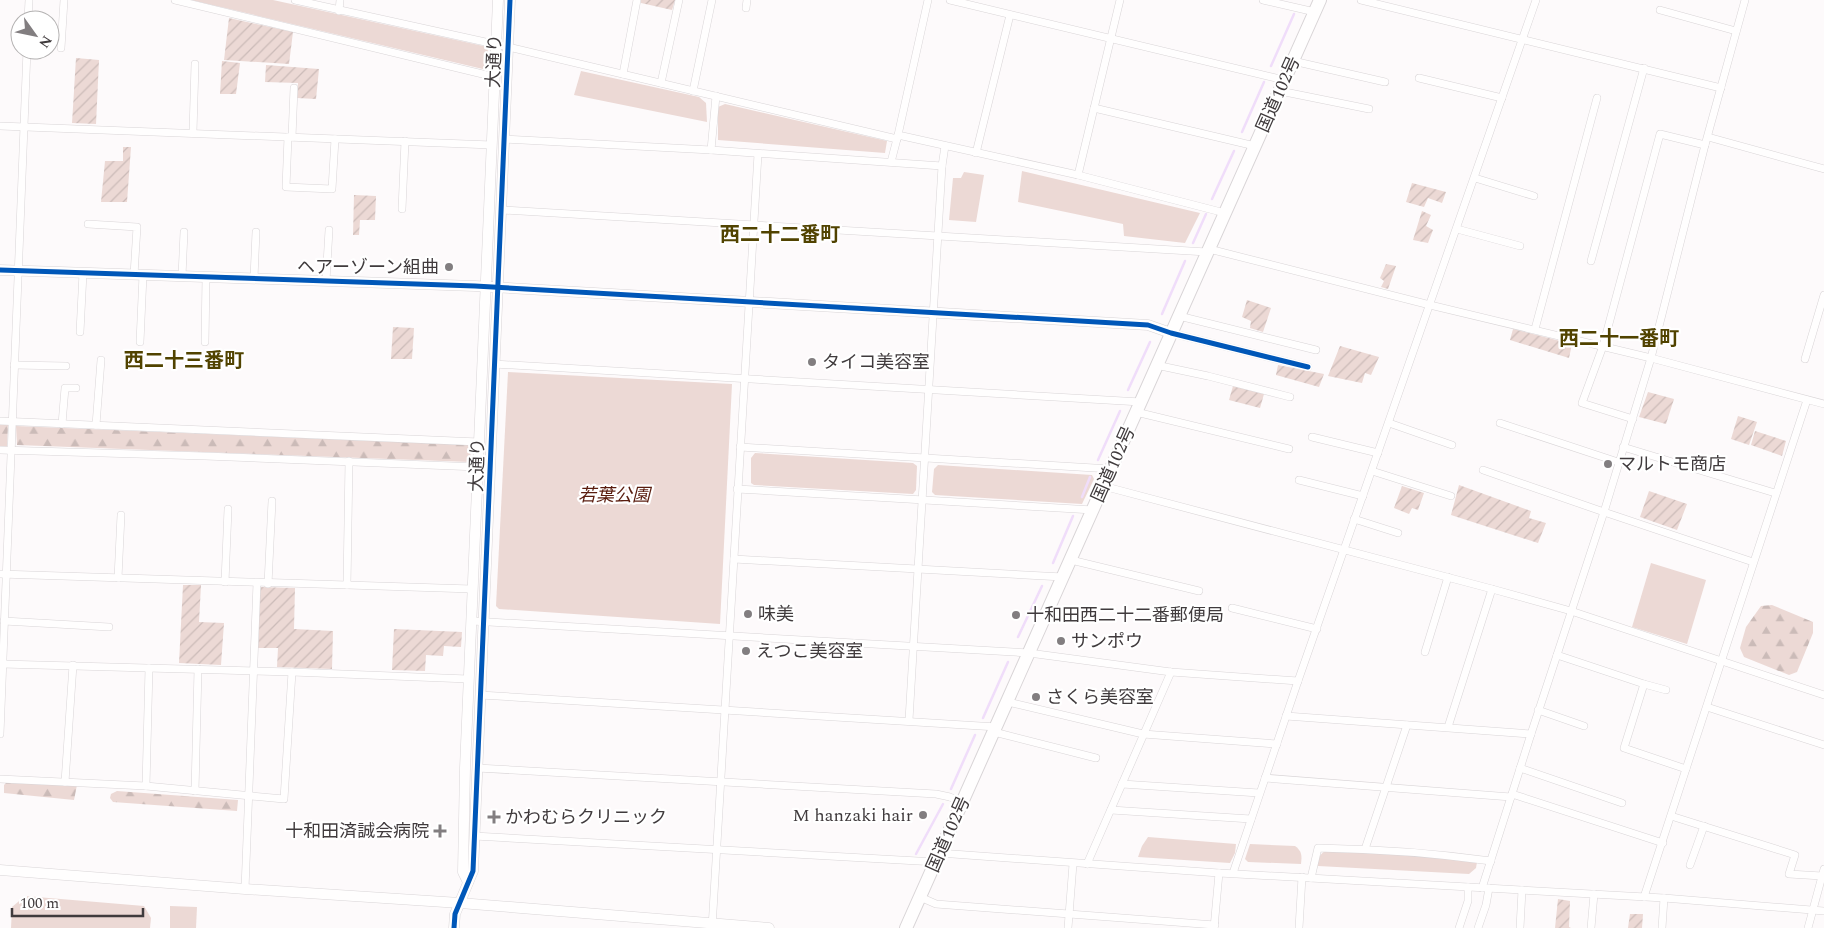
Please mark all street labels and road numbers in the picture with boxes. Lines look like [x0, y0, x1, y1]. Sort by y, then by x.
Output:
street label: 大通り [480, 34, 509, 88]
street label: 国道102号 [1250, 52, 1307, 137]
street label: 国道102号 [1085, 422, 1142, 507]
street label: 大通り [463, 438, 492, 492]
street label: 国道102号 [920, 792, 977, 877]

